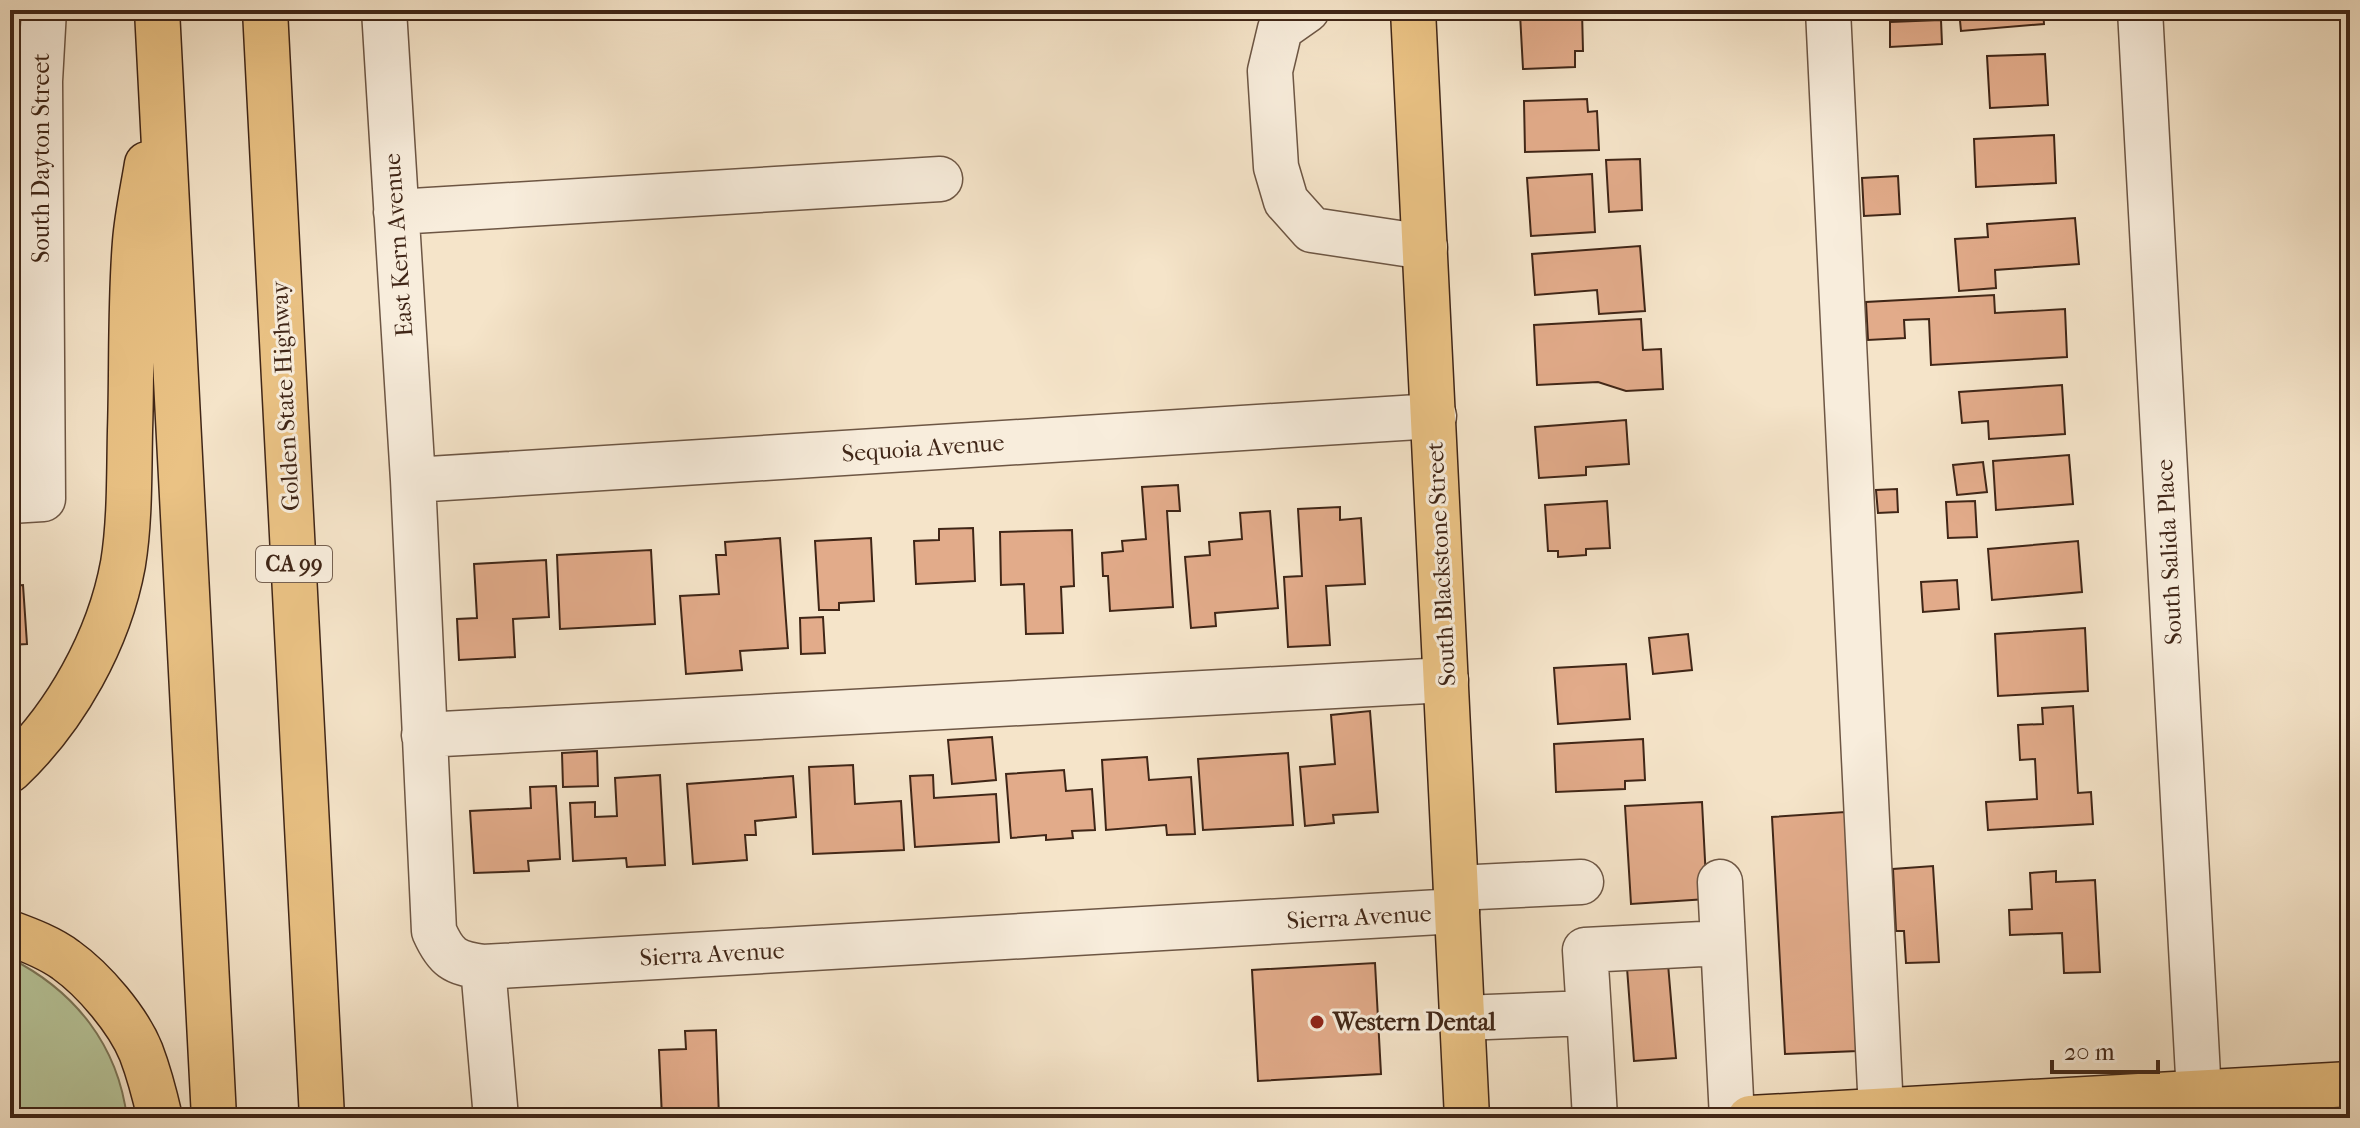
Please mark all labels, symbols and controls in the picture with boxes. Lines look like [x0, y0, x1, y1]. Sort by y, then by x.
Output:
street label: South Dayton Street [27, 53, 55, 263]
street label: East Kern Avenue [378, 152, 418, 338]
street label: Golden State Highway [265, 279, 305, 512]
street label: Sequoia Avenue [841, 428, 1005, 468]
street label: South Blackstone Street [1421, 441, 1461, 687]
street label: South Salida Place [2150, 458, 2188, 646]
road number: CA 99 [256, 546, 332, 582]
street label: Sierra Avenue [1286, 899, 1432, 935]
street label: Sierra Avenue [639, 936, 785, 972]
place label: Western Dental [1332, 1008, 1496, 1036]
marker: Western Dental [1308, 1013, 1326, 1031]
scale bar [2052, 1024, 2158, 1074]
text: 20 m [2064, 1038, 2115, 1066]

